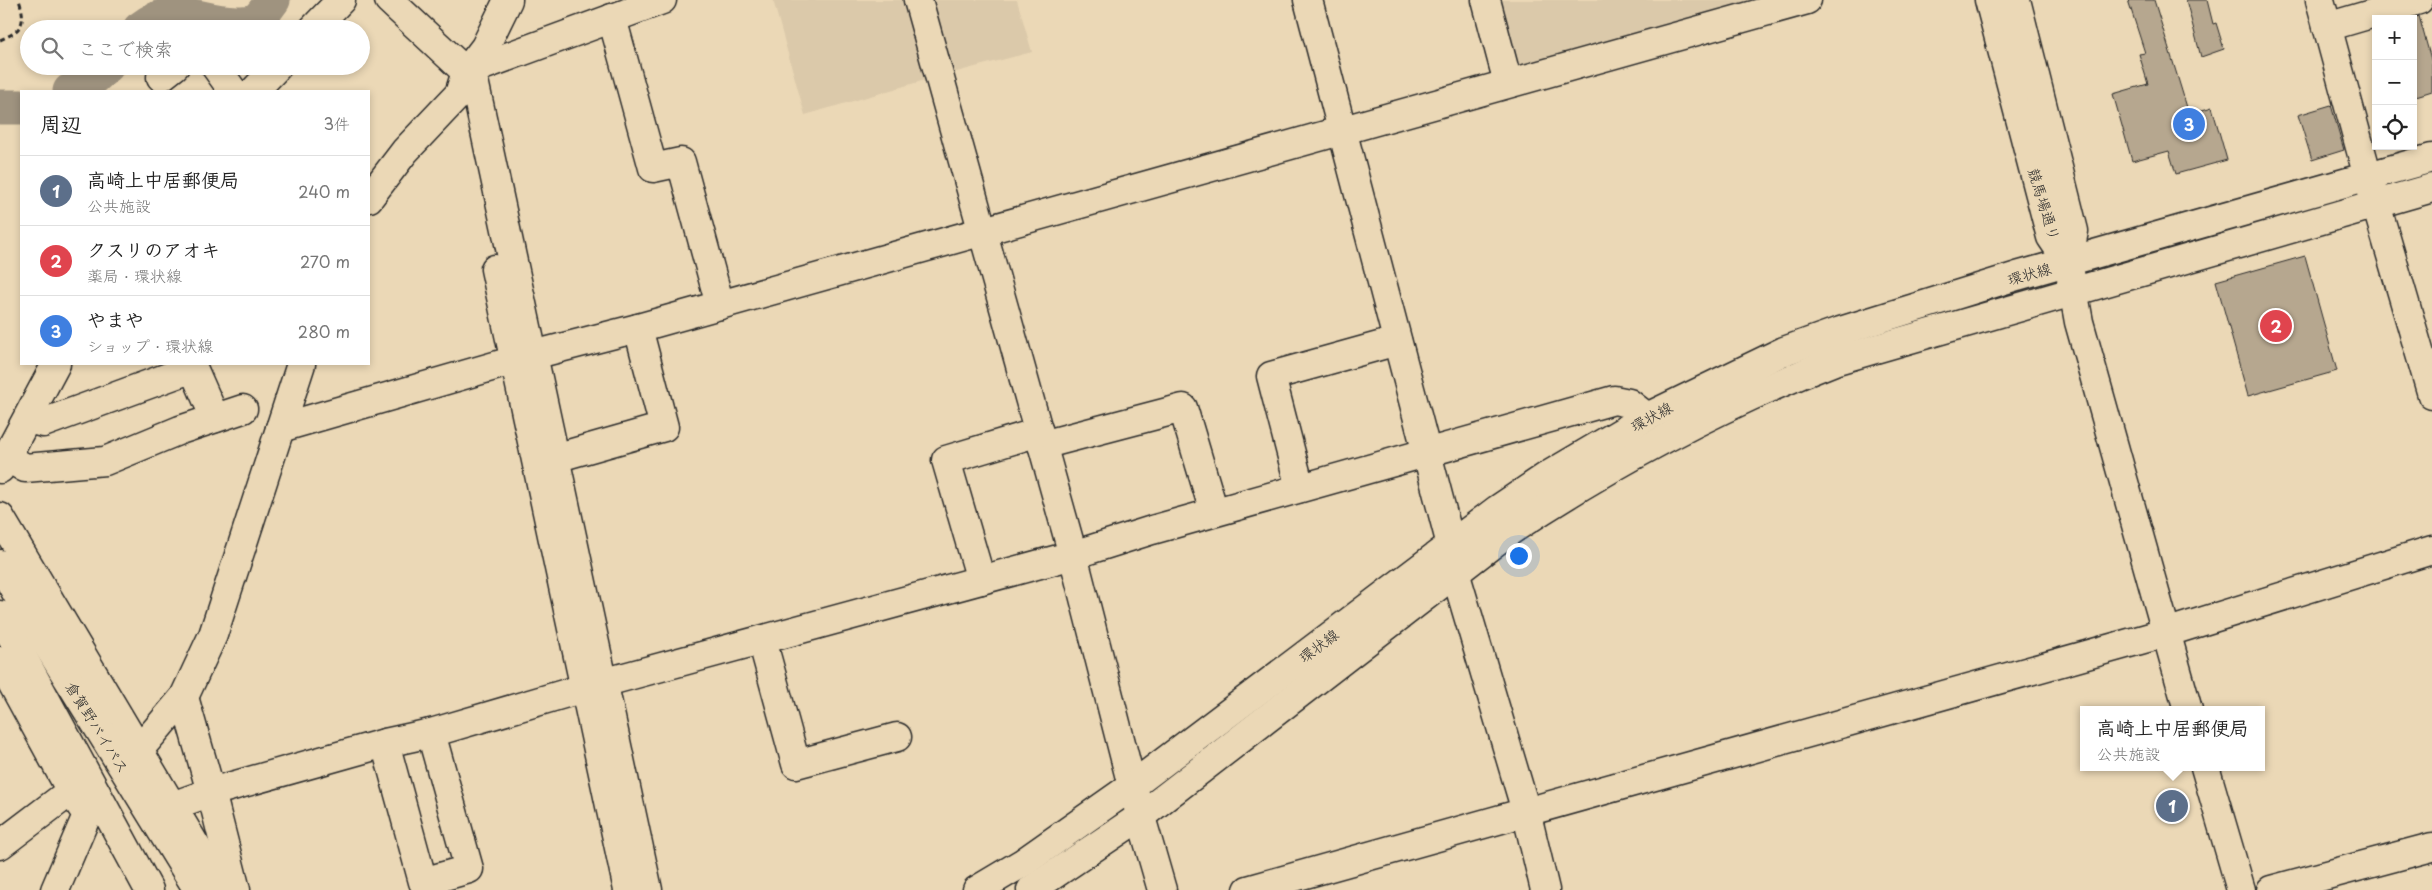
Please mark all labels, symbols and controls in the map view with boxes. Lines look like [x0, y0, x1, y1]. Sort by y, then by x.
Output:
map controls [2372, 15, 2417, 150]
button: + [2372, 15, 2417, 60]
search box [20, 20, 370, 75]
icon: search [38, 34, 66, 62]
text: ここで検索 [78, 34, 173, 62]
button: − [2372, 60, 2417, 105]
pin: 3 [2173, 105, 2205, 143]
button: locate [2372, 105, 2417, 150]
text: 周辺 [40, 107, 82, 139]
text: 3件 [323, 111, 350, 135]
text: 高崎上中居郵便局 [87, 165, 239, 193]
street label: 競馬場通り [2023, 165, 2067, 243]
text: 1 [52, 179, 60, 203]
text: 240 m [298, 179, 350, 203]
text: 公共施設 [87, 193, 151, 217]
text: クスリのアオキ [87, 235, 220, 263]
text: 2 [50, 249, 62, 273]
text: 270 m [300, 249, 350, 273]
street label: 環状線 [2004, 256, 2054, 290]
text: 薬局 · 環状線 [87, 263, 182, 287]
text: やまや [87, 305, 144, 333]
pin: 2 [2260, 307, 2292, 345]
text: 3 [51, 319, 61, 343]
text: 280 m [298, 319, 350, 343]
text: ショップ · 環状線 [87, 333, 213, 357]
street label: 環状線 [1626, 395, 1676, 437]
your location [1506, 543, 1532, 569]
street label: 環状線 [1293, 622, 1343, 668]
street label: 倉賀野バイパス [61, 677, 135, 777]
popup [2080, 706, 2265, 771]
text: 高崎上中居郵便局 [2096, 713, 2249, 741]
text: 公共施設 [2096, 741, 2161, 765]
pin: 1 [2156, 787, 2188, 825]

